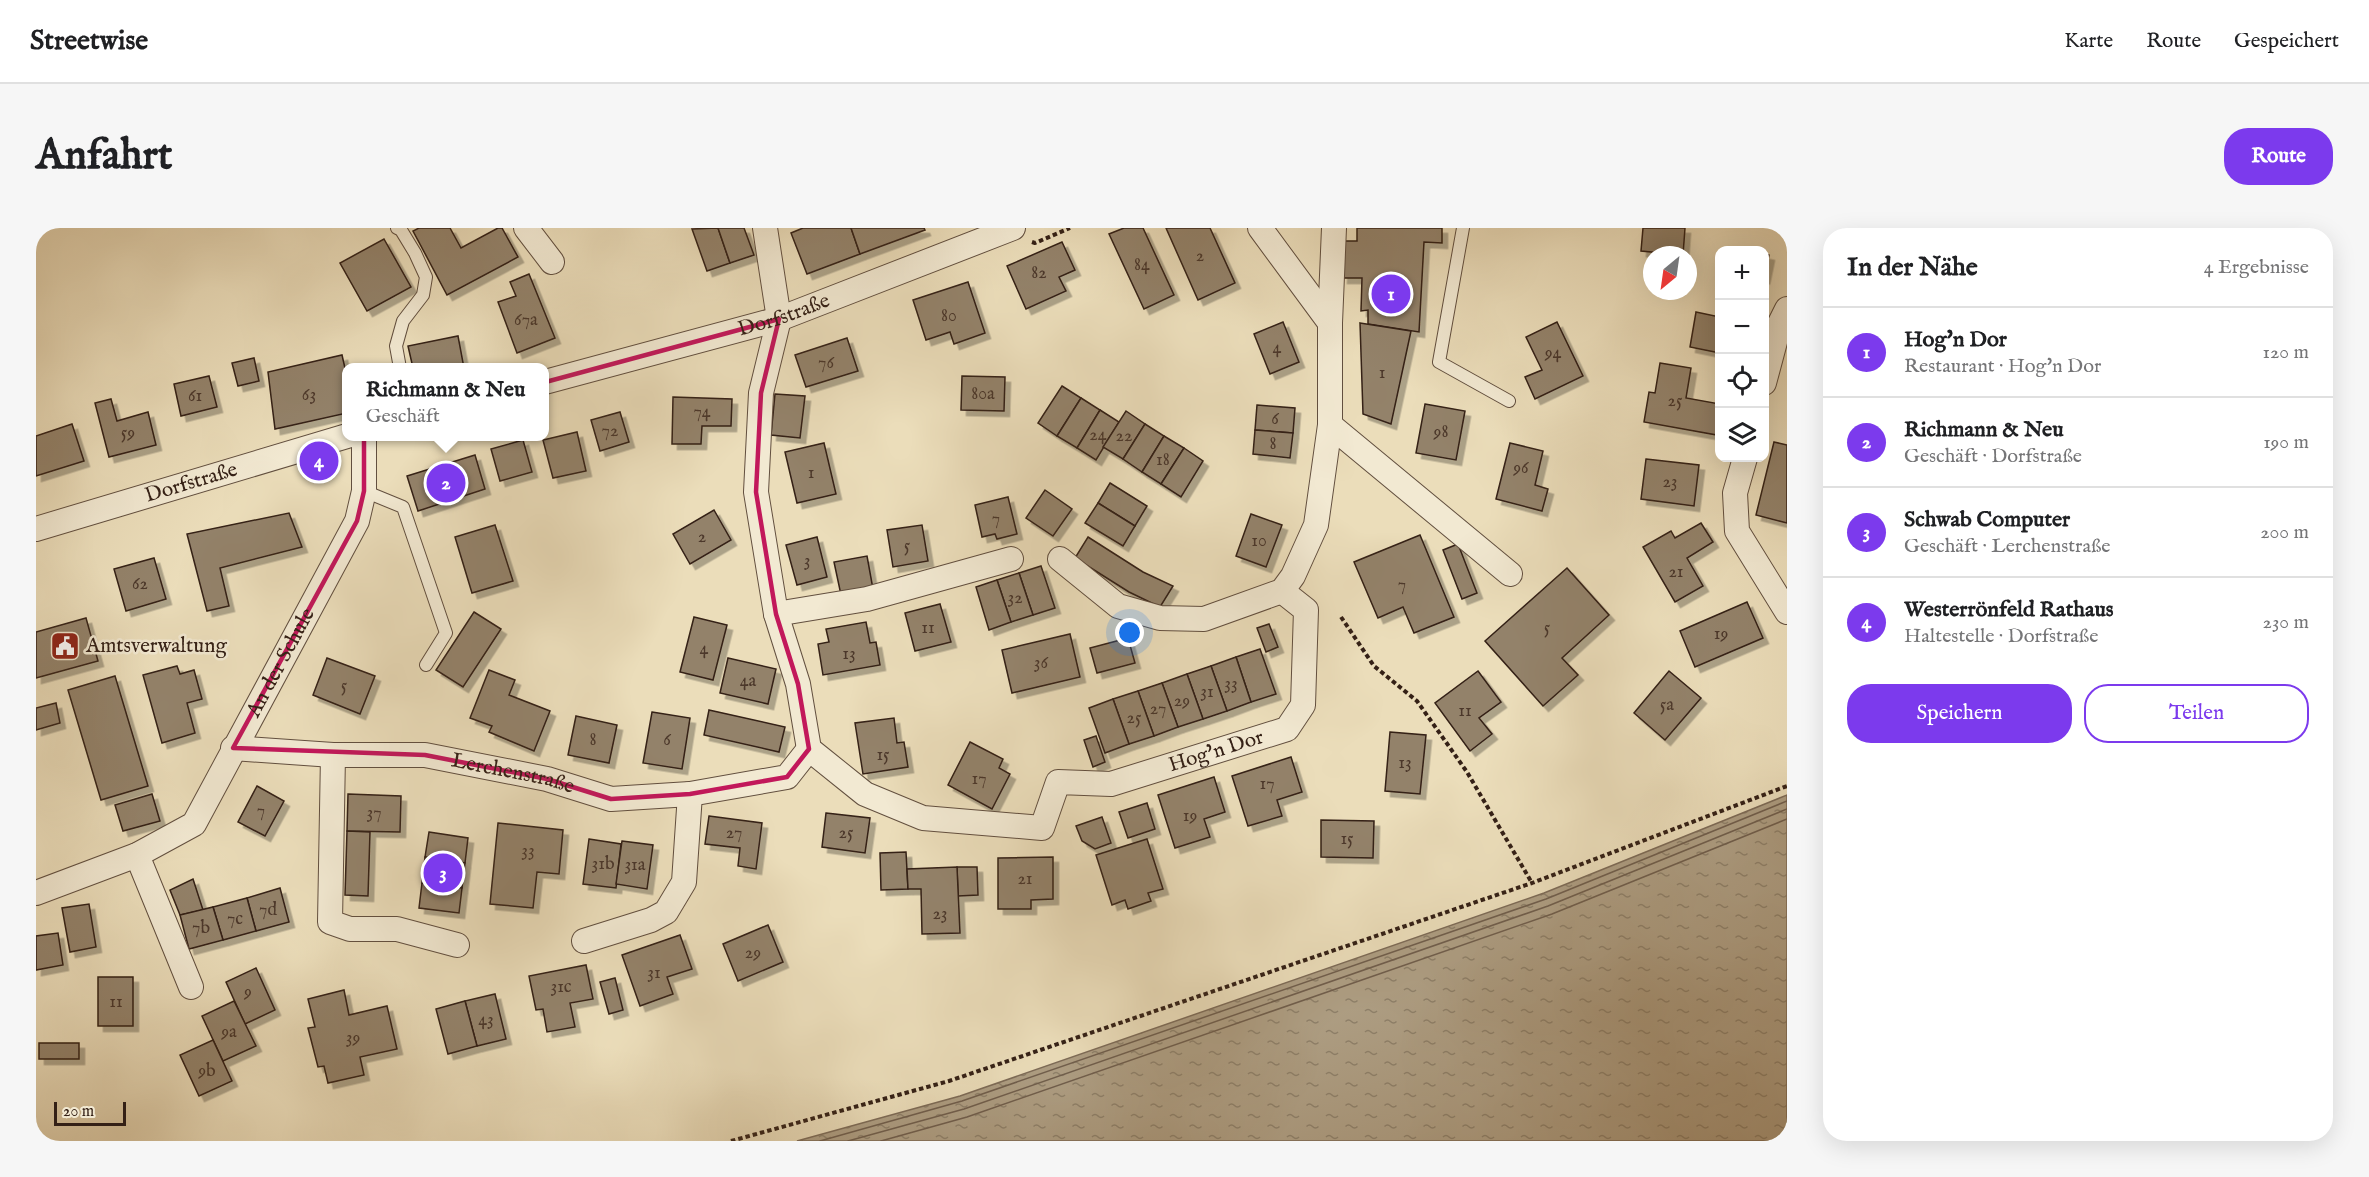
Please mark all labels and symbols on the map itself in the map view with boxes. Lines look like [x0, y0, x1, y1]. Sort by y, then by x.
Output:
house number: 2 [1196, 245, 1204, 268]
north arrow [1643, 246, 1697, 300]
house number: 84 [1134, 254, 1150, 277]
house number: 82 [1031, 262, 1047, 285]
pin: 1 [1372, 272, 1410, 316]
street label: Dorfstraße [735, 287, 834, 343]
house number: 80 [941, 305, 957, 328]
house number: 67a [514, 309, 538, 332]
house number: 4 [1273, 337, 1282, 360]
house number: 94 [1544, 342, 1561, 365]
house number: 76 [818, 352, 834, 375]
house number: 1 [1379, 362, 1385, 385]
house number: 80a [971, 383, 995, 406]
house number: 63 [302, 384, 316, 407]
house number: 61 [188, 385, 202, 408]
house number: 25 [1668, 390, 1683, 413]
house number: 74 [693, 401, 711, 424]
house number: 6 [1271, 408, 1279, 431]
house number: 72 [602, 420, 618, 443]
house number: 98 [1433, 421, 1448, 444]
house number: 59 [121, 422, 135, 445]
house number: 24 [1089, 424, 1107, 447]
house number: 22 [1116, 425, 1132, 448]
house number: 8 [1269, 433, 1277, 456]
pin: 4 [300, 438, 338, 484]
house number: 18 [1156, 449, 1170, 472]
street label: Dorfstraße [142, 456, 241, 509]
house number: 96 [1512, 457, 1529, 480]
pin: 2 [426, 460, 466, 506]
house number: 1 [808, 462, 814, 485]
house number: 23 [1662, 471, 1678, 494]
house number: 7 [992, 508, 1000, 531]
house number: 2 [698, 526, 706, 549]
house number: 10 [1251, 530, 1267, 553]
house number: 5 [904, 535, 911, 558]
house number: 3 [804, 550, 810, 573]
house number: 21 [1668, 561, 1684, 584]
house number: 62 [132, 573, 148, 596]
house number: 7 [1398, 574, 1406, 597]
house number: 32 [1007, 587, 1023, 610]
street label: An der Schule [240, 603, 321, 723]
house number: 11 [921, 617, 935, 640]
house number: 5 [1544, 617, 1551, 640]
your location [1115, 618, 1144, 647]
house number: 19 [1714, 623, 1728, 646]
public building icon: Amtsverwaltung [49, 630, 81, 662]
place label: Amtsverwaltung [85, 633, 227, 660]
house number: 4 [700, 638, 709, 661]
house number: 13 [842, 643, 856, 666]
house number: 36 [1034, 652, 1049, 675]
house number: 4a [740, 670, 757, 693]
house number: 33 [1224, 673, 1238, 696]
house number: 5 [341, 675, 348, 698]
house number: 31 [1200, 681, 1214, 704]
house number: 29 [1174, 690, 1190, 713]
house number: 5a [1660, 694, 1674, 717]
house number: 27 [1150, 698, 1166, 721]
house number: 11 [1458, 700, 1472, 723]
house number: 25 [1127, 707, 1142, 730]
street label: Hog'n Dor [1165, 724, 1267, 779]
house number: 8 [589, 729, 597, 752]
house number: 6 [663, 729, 671, 752]
house number: 15 [876, 744, 890, 767]
street label: Lerchenstraße [449, 747, 578, 800]
house number: 13 [1398, 752, 1412, 775]
house number: 17 [971, 768, 987, 791]
house number: 17 [1259, 773, 1275, 796]
house number: 7 [257, 800, 265, 823]
house number: 37 [366, 802, 382, 825]
house number: 19 [1183, 805, 1197, 828]
house number: 27 [726, 822, 742, 845]
house number: 25 [839, 822, 854, 845]
house number: 15 [1340, 828, 1354, 851]
house number: 33 [521, 840, 535, 863]
pin: 3 [424, 850, 462, 896]
house number: 31b [591, 853, 615, 876]
house number: 31a [624, 854, 646, 877]
house number: 21 [1017, 868, 1033, 891]
house number: 7d [259, 899, 277, 922]
house number: 23 [932, 903, 948, 926]
house number: 7c [227, 908, 243, 931]
house number: 7b [192, 917, 210, 940]
house number: 29 [745, 942, 761, 965]
house number: 31 [647, 962, 661, 985]
house number: 31c [550, 976, 572, 999]
house number: 9 [243, 981, 252, 1004]
house number: 11 [109, 991, 123, 1014]
house number: 43 [478, 1009, 494, 1032]
house number: 9a [220, 1021, 237, 1044]
house number: 39 [346, 1027, 360, 1050]
house number: 9b [197, 1060, 216, 1083]
scale bar [54, 1099, 126, 1126]

